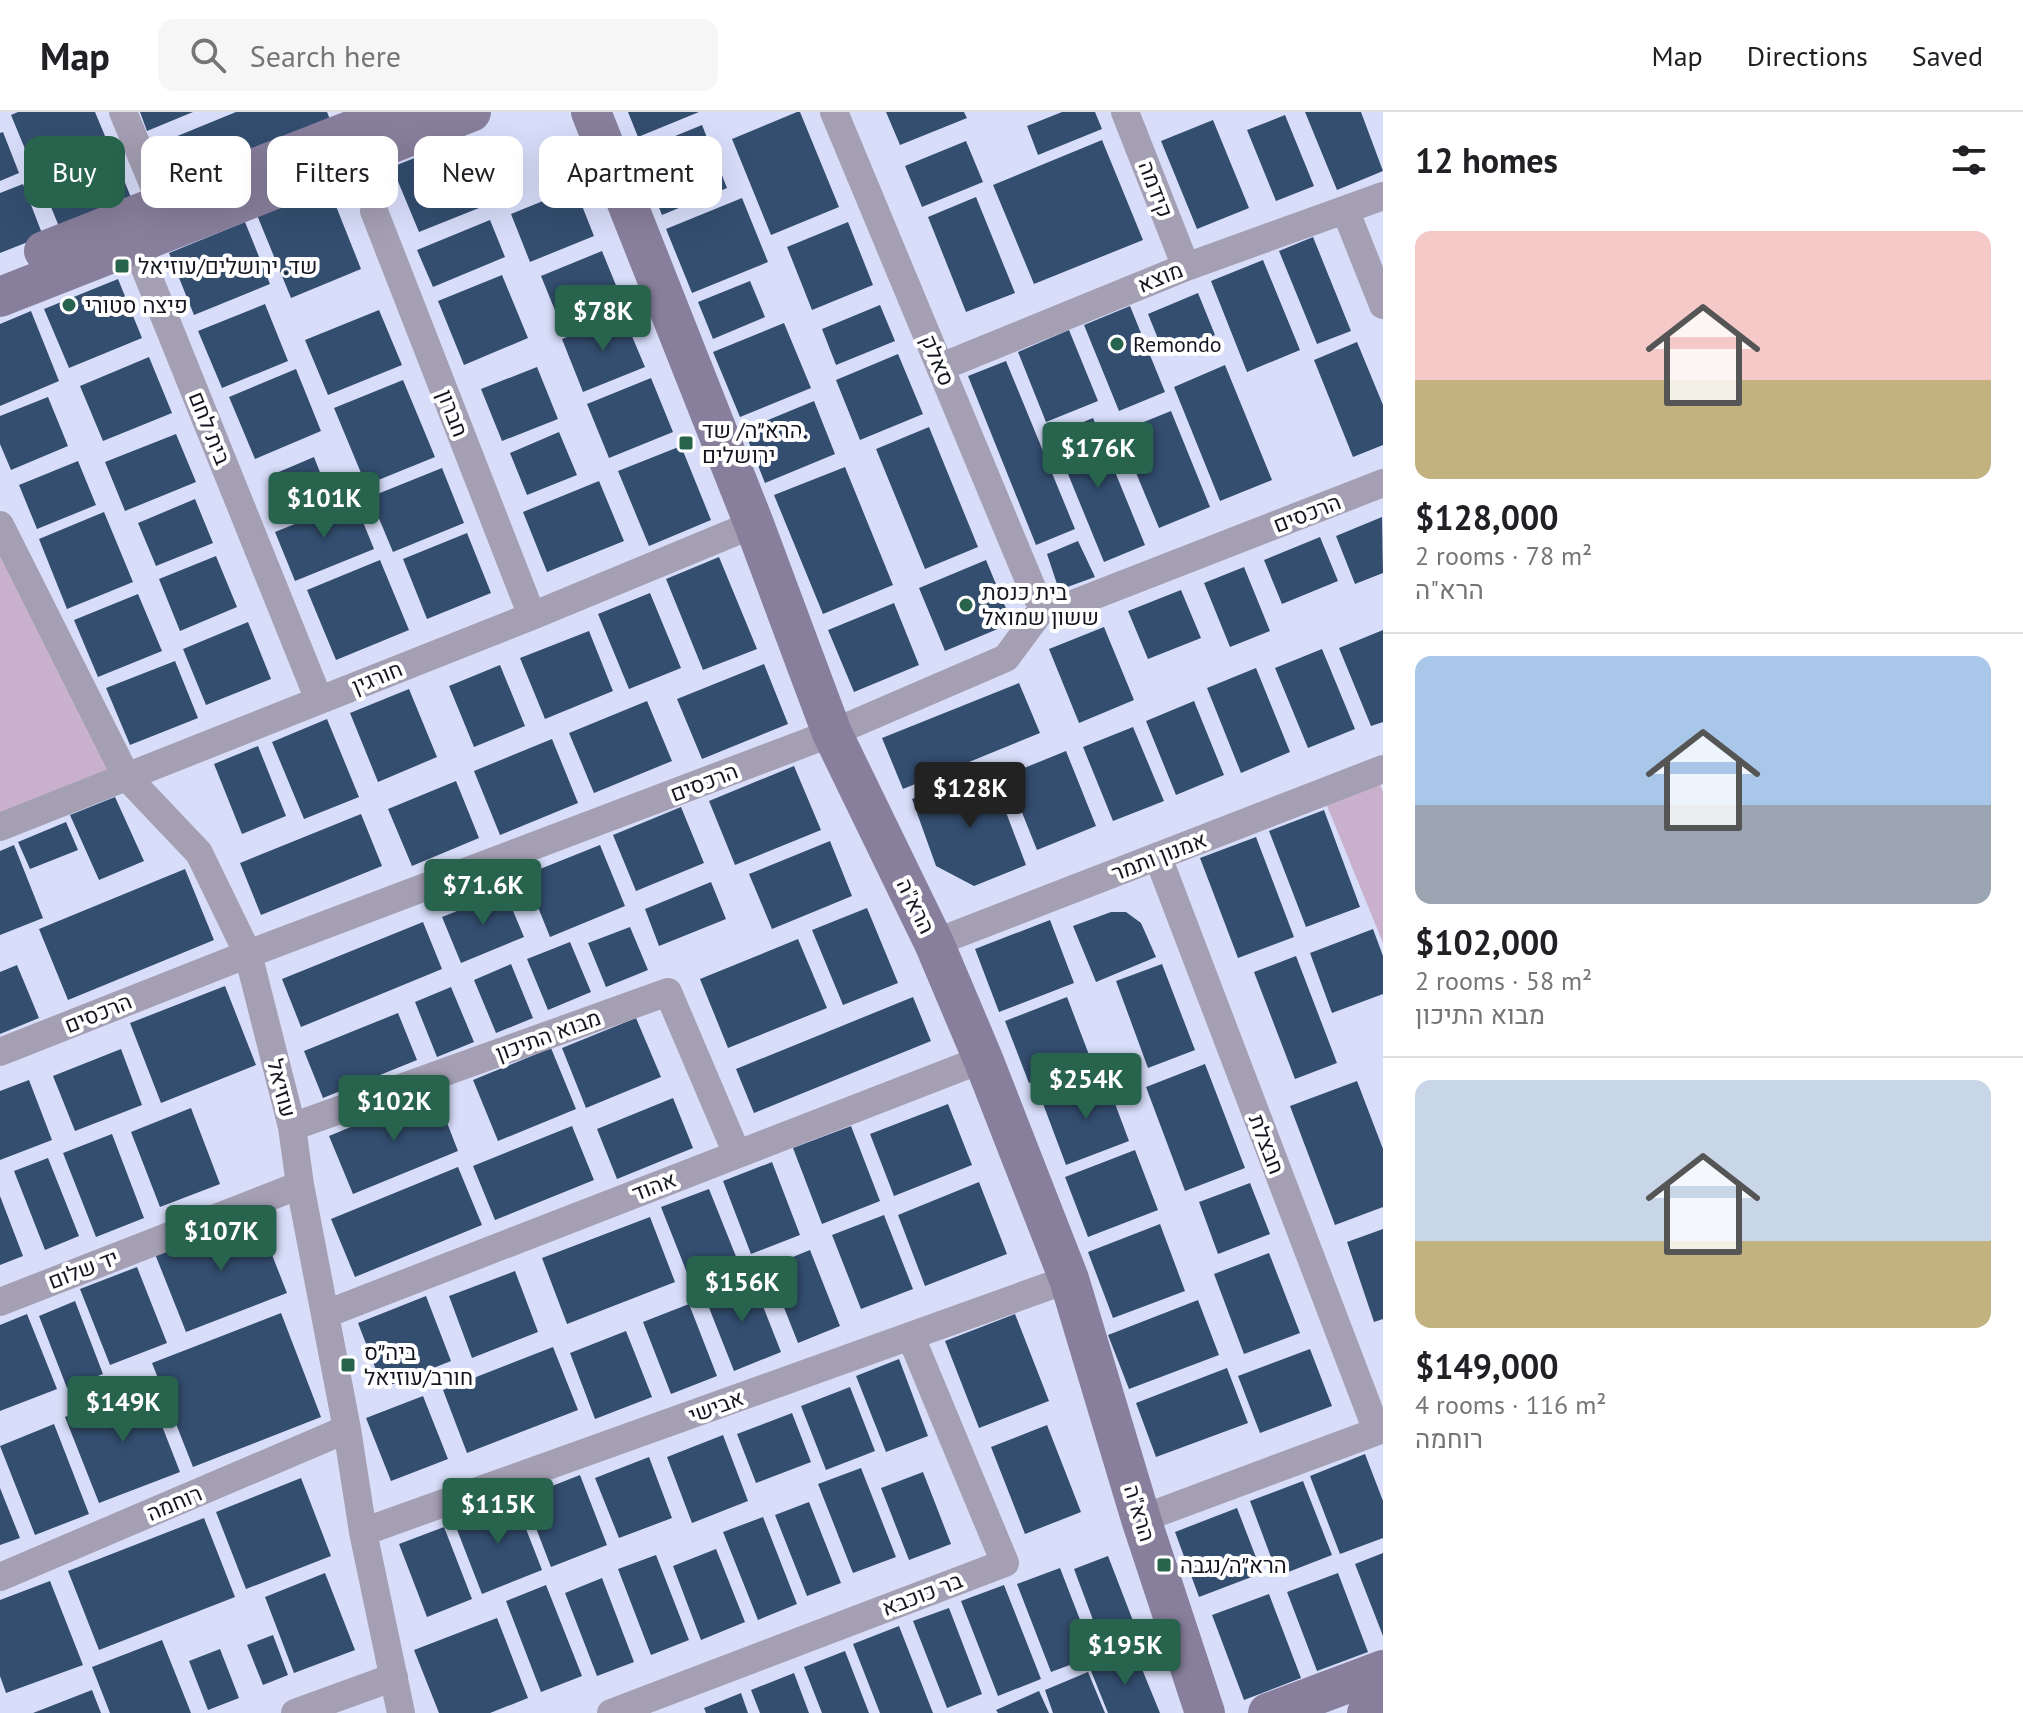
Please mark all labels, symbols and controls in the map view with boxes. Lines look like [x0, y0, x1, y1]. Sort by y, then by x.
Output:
search box [158, 19, 718, 91]
text: Map [40, 31, 110, 80]
icon: search [186, 33, 230, 77]
text: Search here [250, 36, 401, 75]
text: Map [1652, 37, 1703, 74]
text: Directions [1747, 37, 1868, 74]
text: Saved [1912, 37, 1983, 74]
chip: Buy [24, 136, 125, 208]
chip: Rent [141, 136, 251, 208]
chip: Filters [267, 136, 398, 208]
chip: New [414, 136, 523, 208]
chip: Apartment [539, 136, 722, 208]
text: 12 homes [1415, 138, 1558, 182]
icon: filters [1947, 138, 1991, 182]
street label: קידמה [1132, 157, 1180, 221]
place label: שד. ירושלים/עוזיאל [138, 252, 317, 280]
street label: מוצא [1133, 255, 1187, 299]
marker: שד. ירושלים/עוזיאל [113, 257, 131, 275]
icon: home [1631, 283, 1775, 427]
pin: $78K [556, 285, 650, 353]
place label: פיצה סטורי [85, 291, 188, 319]
text: $78K [573, 294, 633, 327]
marker: פיצה סטורי [60, 296, 78, 314]
street label: סאלק [915, 330, 961, 390]
place label: Remondo [1133, 330, 1222, 358]
marker: Remondo [1108, 335, 1126, 353]
street label: חברון [431, 385, 475, 441]
street label: בית לחם [183, 387, 237, 469]
place label: הרא״ה/ שד. ירושלים [702, 416, 807, 469]
pin: $176K [1042, 422, 1154, 490]
text: $176K [1060, 431, 1136, 464]
marker: הרא״ה/ שד. ירושלים [677, 434, 695, 452]
pin: $101K [268, 472, 380, 540]
text: $101K [286, 481, 362, 514]
street label: הרכסים [1269, 487, 1345, 539]
text: $128,000 [1415, 495, 1559, 539]
text: 2 rooms · 78 m² [1415, 539, 1592, 572]
text: הרא"ה [1415, 573, 1484, 606]
place label: בית כנסת ששון שמואל [982, 578, 1099, 631]
marker: בית כנסת ששון שמואל [957, 596, 975, 614]
street label: חורגין [348, 654, 406, 700]
icon: home [1631, 708, 1775, 852]
street label: הרכסים [666, 756, 742, 808]
pin: $128K [914, 762, 1026, 830]
text: $128K [932, 771, 1008, 804]
street label: אמנון ותמר [1107, 825, 1211, 887]
pin: $71.6K [418, 859, 548, 927]
text: $71.6K [442, 868, 524, 901]
street label: הרא"ה [891, 874, 941, 938]
text: $102,000 [1415, 920, 1559, 964]
text: 2 rooms · 58 m² [1415, 964, 1592, 997]
street label: הרכסים [60, 987, 136, 1039]
text: מבוא התיכון [1415, 998, 1545, 1031]
street label: מבוא התיכון [492, 1003, 604, 1067]
pin: $254K [1030, 1053, 1142, 1121]
street label: עוזיאל [261, 1056, 303, 1120]
text: $254K [1048, 1062, 1124, 1095]
pin: $102K [338, 1075, 450, 1143]
text: $102K [356, 1084, 432, 1117]
street label: חבצלת [1243, 1110, 1291, 1178]
icon: home [1631, 1132, 1775, 1276]
street label: אהוד [628, 1165, 680, 1207]
pin: $107K [165, 1205, 277, 1273]
text: $107K [183, 1214, 259, 1247]
street label: יד שלום [44, 1243, 122, 1295]
pin: $156K [686, 1256, 798, 1324]
text: $156K [704, 1265, 780, 1298]
place label: ביה״ס חורב/עוזיאל [364, 1338, 473, 1391]
text: $149,000 [1415, 1344, 1559, 1388]
marker: ביה״ס חורב/עוזיאל [339, 1356, 357, 1374]
pin: $149K [67, 1376, 179, 1444]
street label: אבישי [685, 1383, 747, 1429]
text: $149K [85, 1385, 161, 1418]
text: 4 rooms · 116 m² [1415, 1388, 1607, 1421]
text: רוחמה [1415, 1422, 1483, 1455]
pin: $115K [442, 1478, 554, 1546]
street label: רוחמה [142, 1479, 206, 1527]
street label: הרא"ה [1118, 1481, 1162, 1545]
text: $115K [460, 1487, 536, 1520]
place label: הרא״ה/נגבה [1180, 1551, 1287, 1579]
marker: הרא״ה/נגבה [1155, 1556, 1173, 1574]
street label: בר כוכבא [878, 1566, 967, 1622]
pin: $195K [1069, 1619, 1181, 1687]
text: $195K [1087, 1628, 1163, 1661]

